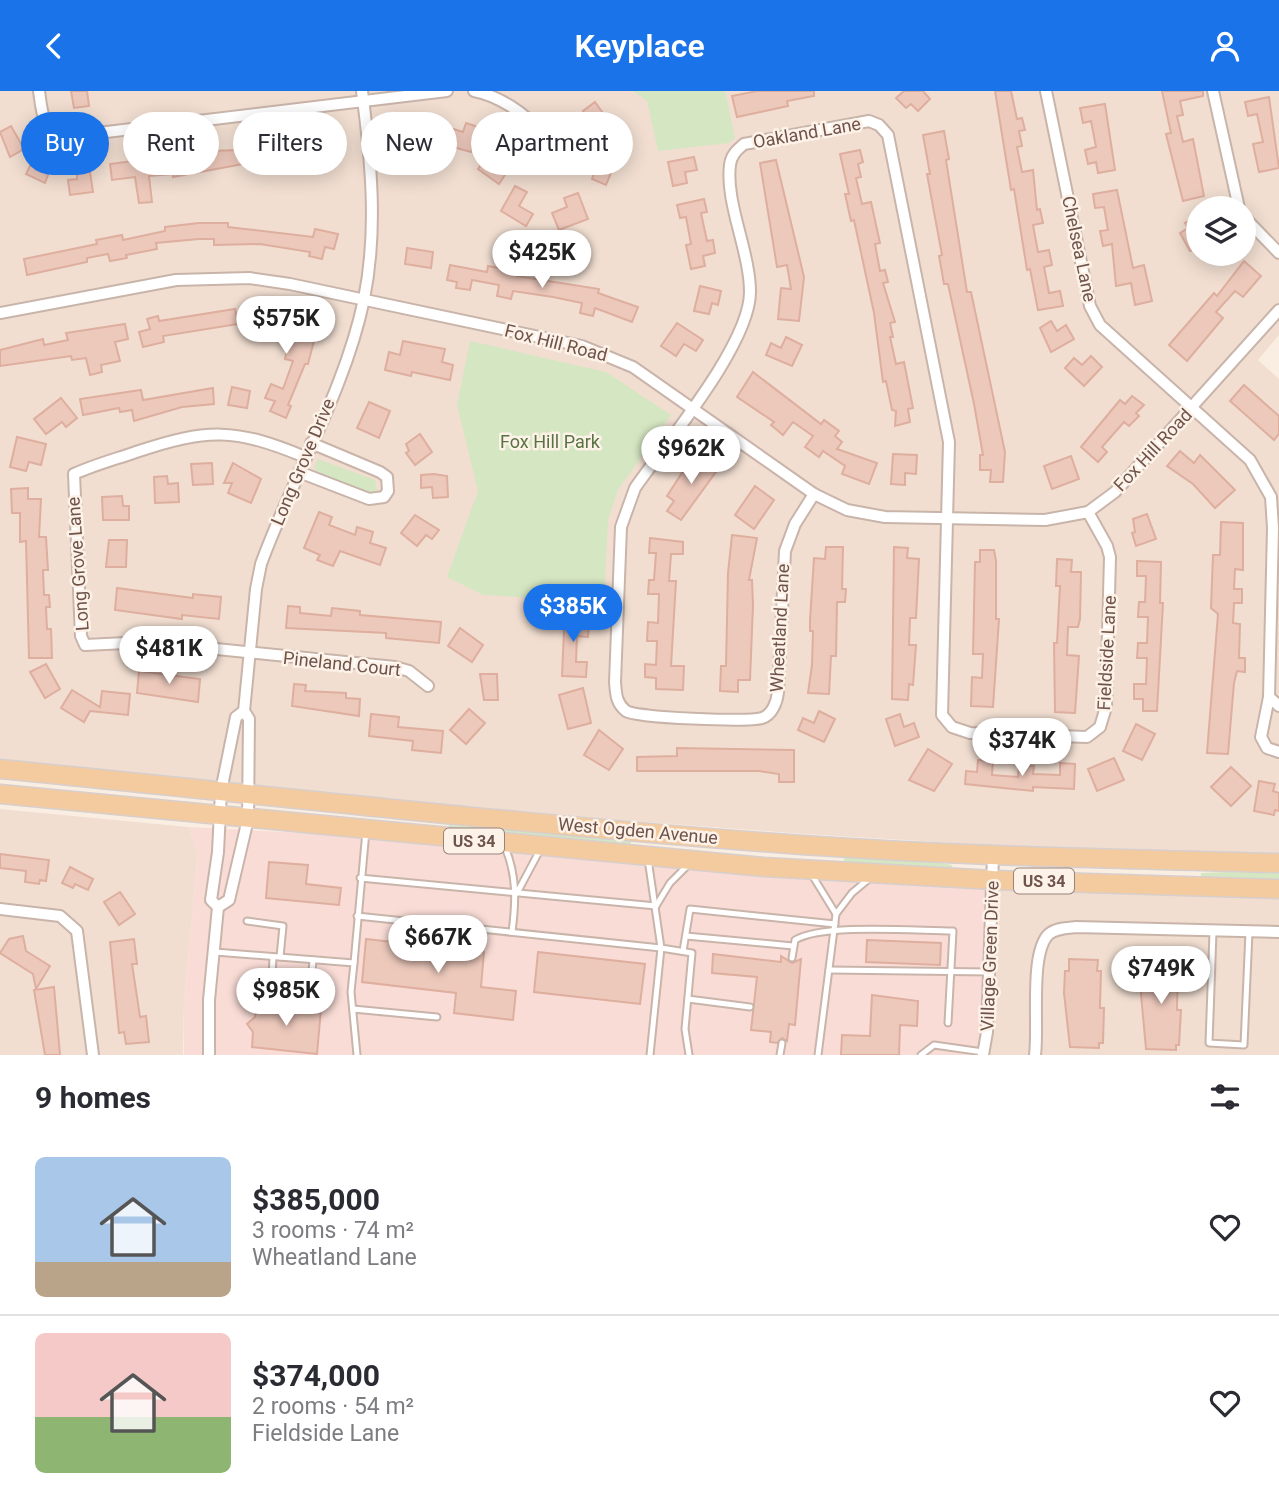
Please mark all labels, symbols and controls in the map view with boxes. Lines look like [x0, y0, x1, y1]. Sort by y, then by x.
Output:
icon: back [35, 27, 73, 65]
text: Keyplace [574, 27, 705, 65]
icon: person [1206, 27, 1244, 65]
chip: Buy [21, 112, 109, 175]
chip: Rent [123, 112, 219, 175]
chip: Filters [233, 112, 347, 175]
chip: New [361, 112, 457, 175]
chip: Apartment [471, 112, 633, 175]
street label: Oakland Lane [751, 113, 862, 152]
street label: Chelsea Lane [1058, 194, 1101, 304]
map controls [1186, 196, 1256, 266]
button: layers [1186, 196, 1256, 266]
pin: $425K [493, 231, 591, 290]
text: $425K [508, 239, 576, 266]
pin: $575K [237, 296, 335, 356]
text: $575K [252, 305, 320, 332]
street label: Fox Hill Road [503, 320, 610, 365]
street label: Long Grove Drive [266, 395, 339, 528]
street label: Fox Hill Road [1109, 404, 1196, 495]
pin: $962K [642, 427, 740, 486]
park label: Fox Hill Park [500, 431, 601, 452]
text: $962K [657, 435, 725, 462]
street label: Long Grove Lane [62, 496, 93, 632]
street label: Wheatland Lane [766, 563, 793, 693]
pin: $385K [524, 585, 622, 644]
text: $385K [539, 593, 607, 620]
street label: Fieldside Lane [1093, 595, 1120, 711]
pin: $481K [120, 627, 218, 686]
text: $481K [135, 635, 203, 662]
street label: Pineland Court [282, 647, 402, 680]
pin: $374K [973, 719, 1071, 778]
text: $374K [988, 727, 1056, 754]
street label: West Ogden Avenue [557, 813, 719, 848]
road number: US 34 [444, 828, 504, 853]
road number: US 34 [1014, 869, 1074, 894]
street label: Village Green Drive [976, 880, 1003, 1032]
pin: $667K [389, 915, 487, 975]
text: $667K [404, 924, 472, 951]
pin: $749K [1112, 947, 1210, 1006]
text: $749K [1127, 955, 1195, 982]
pin: $985K [237, 969, 335, 1028]
text: $985K [252, 977, 320, 1004]
icon: filters [1206, 1078, 1244, 1116]
text: 9 homes [35, 1080, 151, 1115]
text: $385,000 [252, 1182, 380, 1217]
icon: home [91, 1185, 175, 1269]
icon: heart [1206, 1208, 1244, 1246]
text: 3 rooms · 74 m² [252, 1217, 414, 1244]
text: Wheatland Lane [252, 1244, 417, 1271]
text: $374,000 [252, 1358, 380, 1393]
icon: home [91, 1361, 175, 1445]
icon: heart [1206, 1384, 1244, 1422]
text: 2 rooms · 54 m² [252, 1393, 414, 1420]
text: Fieldside Lane [252, 1420, 399, 1447]

